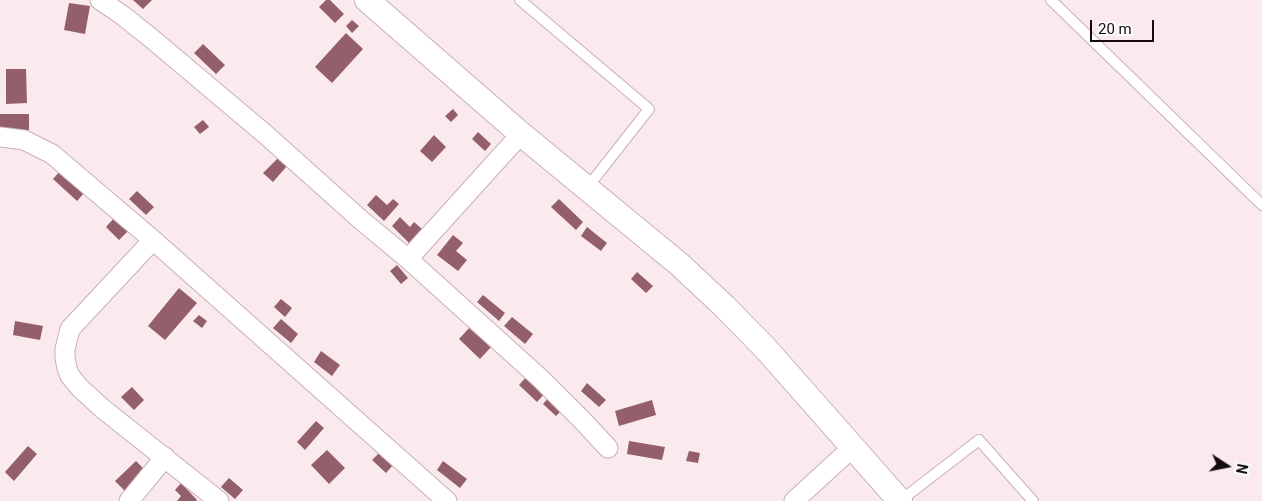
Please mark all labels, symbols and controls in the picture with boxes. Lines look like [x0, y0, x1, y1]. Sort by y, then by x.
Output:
scale bar [1092, 10, 1156, 42]
text: 20 m [1098, 20, 1132, 38]
north arrow [1202, 441, 1252, 491]
text: N [1233, 462, 1251, 475]

